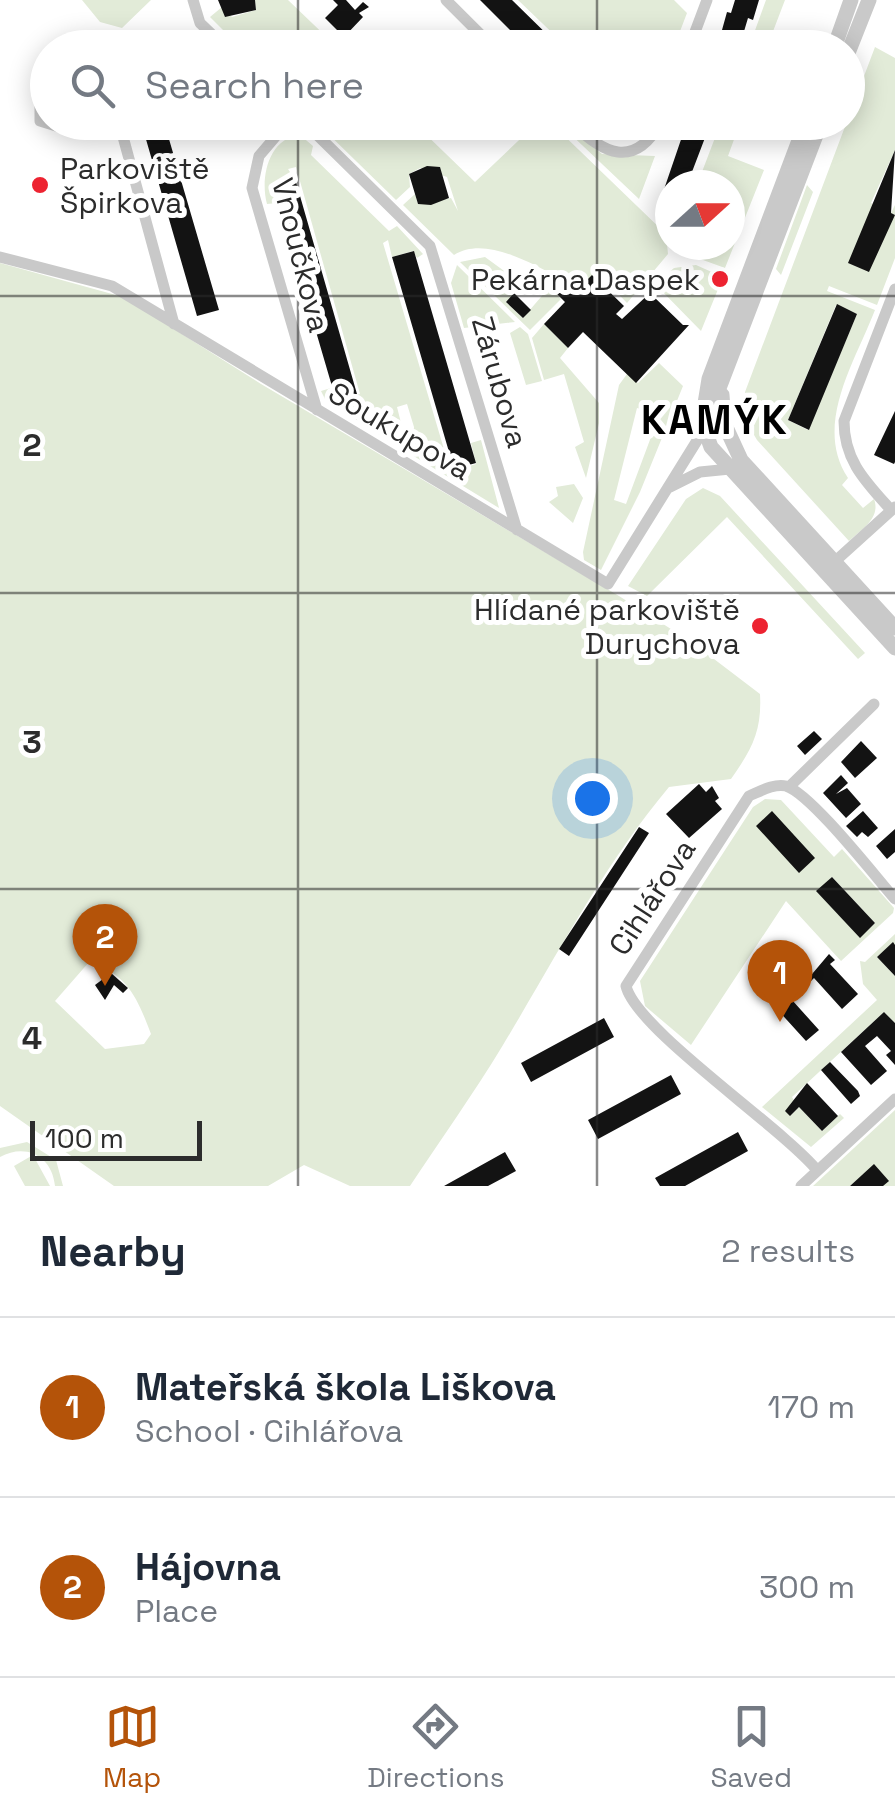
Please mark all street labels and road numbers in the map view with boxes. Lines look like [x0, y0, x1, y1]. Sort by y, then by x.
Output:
street label: Vnoučkova [263, 174, 339, 336]
street label: Zárubova [463, 312, 537, 452]
street label: Soukupova [321, 373, 479, 489]
street label: Cihlářova [600, 831, 704, 963]

